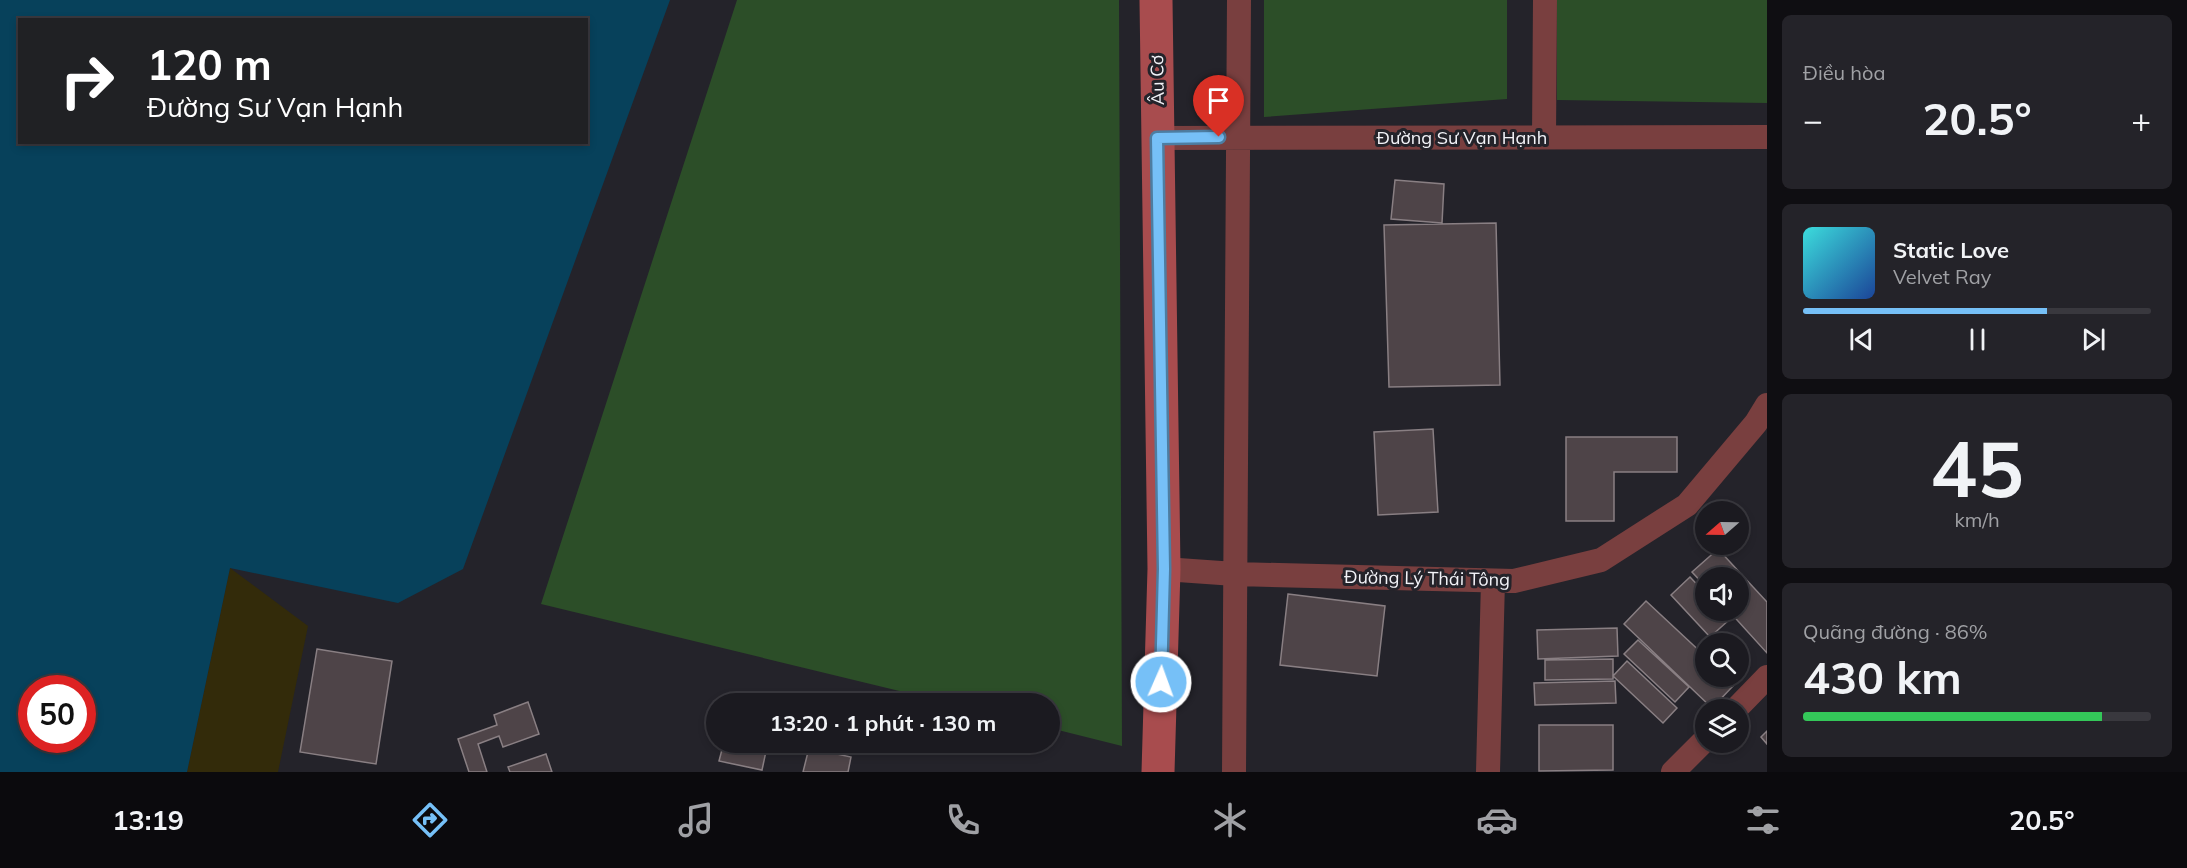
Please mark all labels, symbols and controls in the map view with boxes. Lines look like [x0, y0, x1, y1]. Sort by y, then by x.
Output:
text: 120 m [147, 38, 272, 91]
icon: right [48, 42, 126, 120]
street label: Âu Cơ [1145, 55, 1169, 105]
text: Điều hòa [1803, 60, 1885, 85]
pin [1193, 75, 1244, 137]
icon: arrive [1202, 84, 1235, 117]
text: Đường Sư Vạn Hạnh [147, 90, 403, 124]
text: 20.5° [1922, 90, 2032, 146]
text: − [1803, 99, 1823, 140]
text: + [2131, 99, 2151, 140]
street label: Đường Sư Vạn Hạnh [1377, 126, 1547, 149]
text: Static Love [1893, 236, 2009, 264]
text: Velvet Ray [1893, 264, 1991, 289]
icon: previous [1845, 323, 1878, 356]
icon: pause [1961, 323, 1994, 356]
icon: next [2077, 323, 2110, 356]
text: 45 [1930, 419, 2024, 517]
north arrow [1695, 501, 1749, 555]
map controls [1695, 501, 1749, 753]
text: km/h [1954, 507, 2000, 532]
street label: Đường Lý Thái Tông [1344, 565, 1510, 591]
button: sound [1695, 567, 1749, 621]
text: Quãng đường · 86% [1803, 619, 1988, 644]
button: search [1695, 633, 1749, 687]
text: 430 km [1803, 649, 1962, 705]
position arrow [1129, 650, 1193, 714]
speed limit sign: 50 [18, 675, 96, 753]
button: layers [1695, 699, 1749, 753]
text: 13:20 · 1 phút · 130 m [770, 709, 996, 737]
icon: directions [409, 799, 451, 841]
icon: music [675, 799, 717, 841]
icon: phone [942, 799, 984, 841]
icon: climate [1209, 799, 1251, 841]
icon: car [1476, 799, 1518, 841]
icon: filters [1742, 799, 1784, 841]
text: 13:19 [112, 803, 184, 837]
text: 20.5° [2009, 803, 2075, 837]

